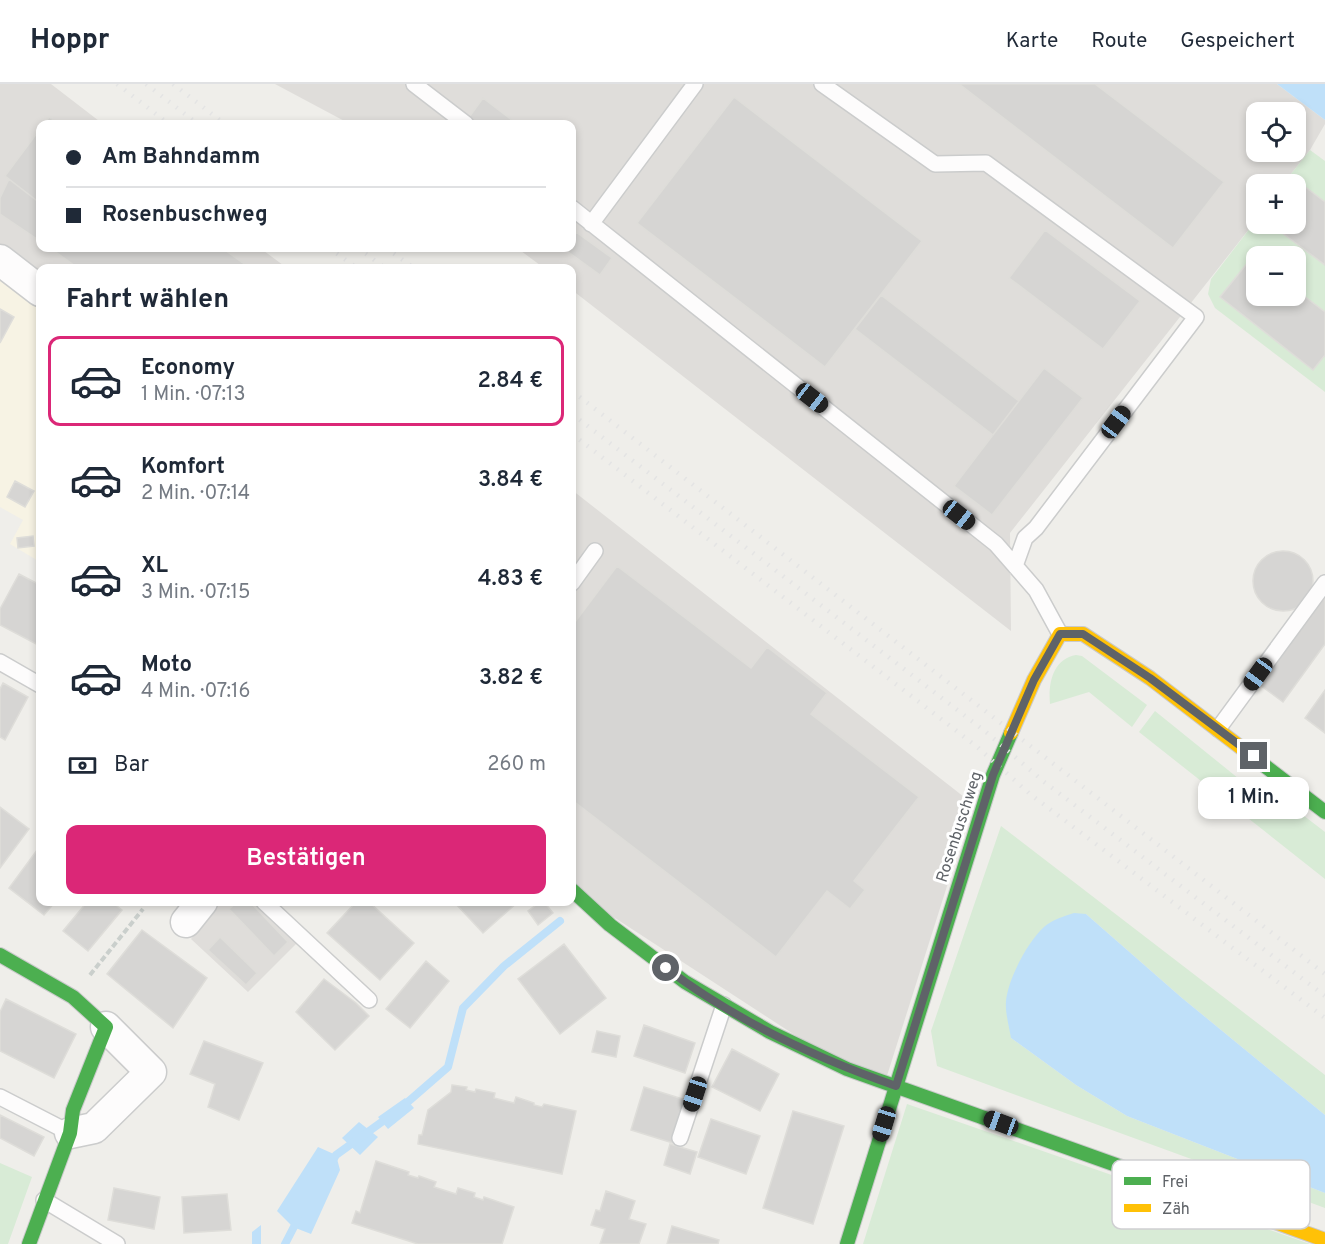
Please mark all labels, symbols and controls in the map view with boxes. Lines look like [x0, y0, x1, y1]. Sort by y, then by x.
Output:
text: Hoppr [30, 23, 109, 59]
text: Karte [1006, 28, 1058, 55]
text: Route [1091, 28, 1147, 55]
text: Gespeichert [1180, 28, 1295, 55]
map controls [1246, 102, 1306, 306]
button: locate [1246, 102, 1306, 162]
text: Am Bahndamm [102, 144, 260, 171]
button: + [1246, 174, 1306, 234]
text: Rosenbuschweg [102, 202, 268, 229]
button: − [1246, 246, 1306, 306]
text: Fahrt wählen [66, 283, 229, 317]
icon: car [69, 354, 123, 408]
text: Economy [141, 355, 235, 382]
text: 2.84 € [477, 368, 543, 395]
car [792, 380, 832, 416]
text: 1 Min. · 07:13 [141, 382, 246, 408]
car [1098, 402, 1134, 442]
icon: car [69, 453, 123, 507]
text: Komfort [141, 454, 225, 481]
text: 3.84 € [478, 467, 543, 494]
text: 2 Min. · 07:14 [141, 481, 250, 507]
car [939, 497, 979, 533]
icon: car [69, 552, 123, 606]
text: XL [141, 553, 168, 580]
text: 4.83 € [478, 566, 543, 593]
text: 3 Min. · 07:15 [141, 580, 250, 606]
icon: car [69, 651, 123, 705]
text: Moto [141, 652, 192, 679]
car [1240, 654, 1276, 694]
text: 3.82 € [479, 665, 543, 692]
text: 4 Min. · 07:16 [141, 679, 250, 705]
route end [1240, 742, 1267, 769]
icon: cash [66, 749, 99, 782]
text: Bar [114, 752, 149, 779]
text: 260 m [487, 752, 546, 778]
street label: Rosenbuschweg [933, 769, 987, 885]
callout: 1 Min. [1198, 777, 1310, 819]
text: 1 Min. [1228, 785, 1279, 811]
button: Bestätigen [66, 825, 546, 894]
route start [652, 954, 679, 981]
car [681, 1074, 709, 1114]
car [870, 1104, 898, 1144]
car [981, 1108, 1021, 1138]
legend [1112, 1160, 1310, 1229]
text: Frei [1162, 1173, 1188, 1193]
text: Zäh [1162, 1200, 1190, 1220]

